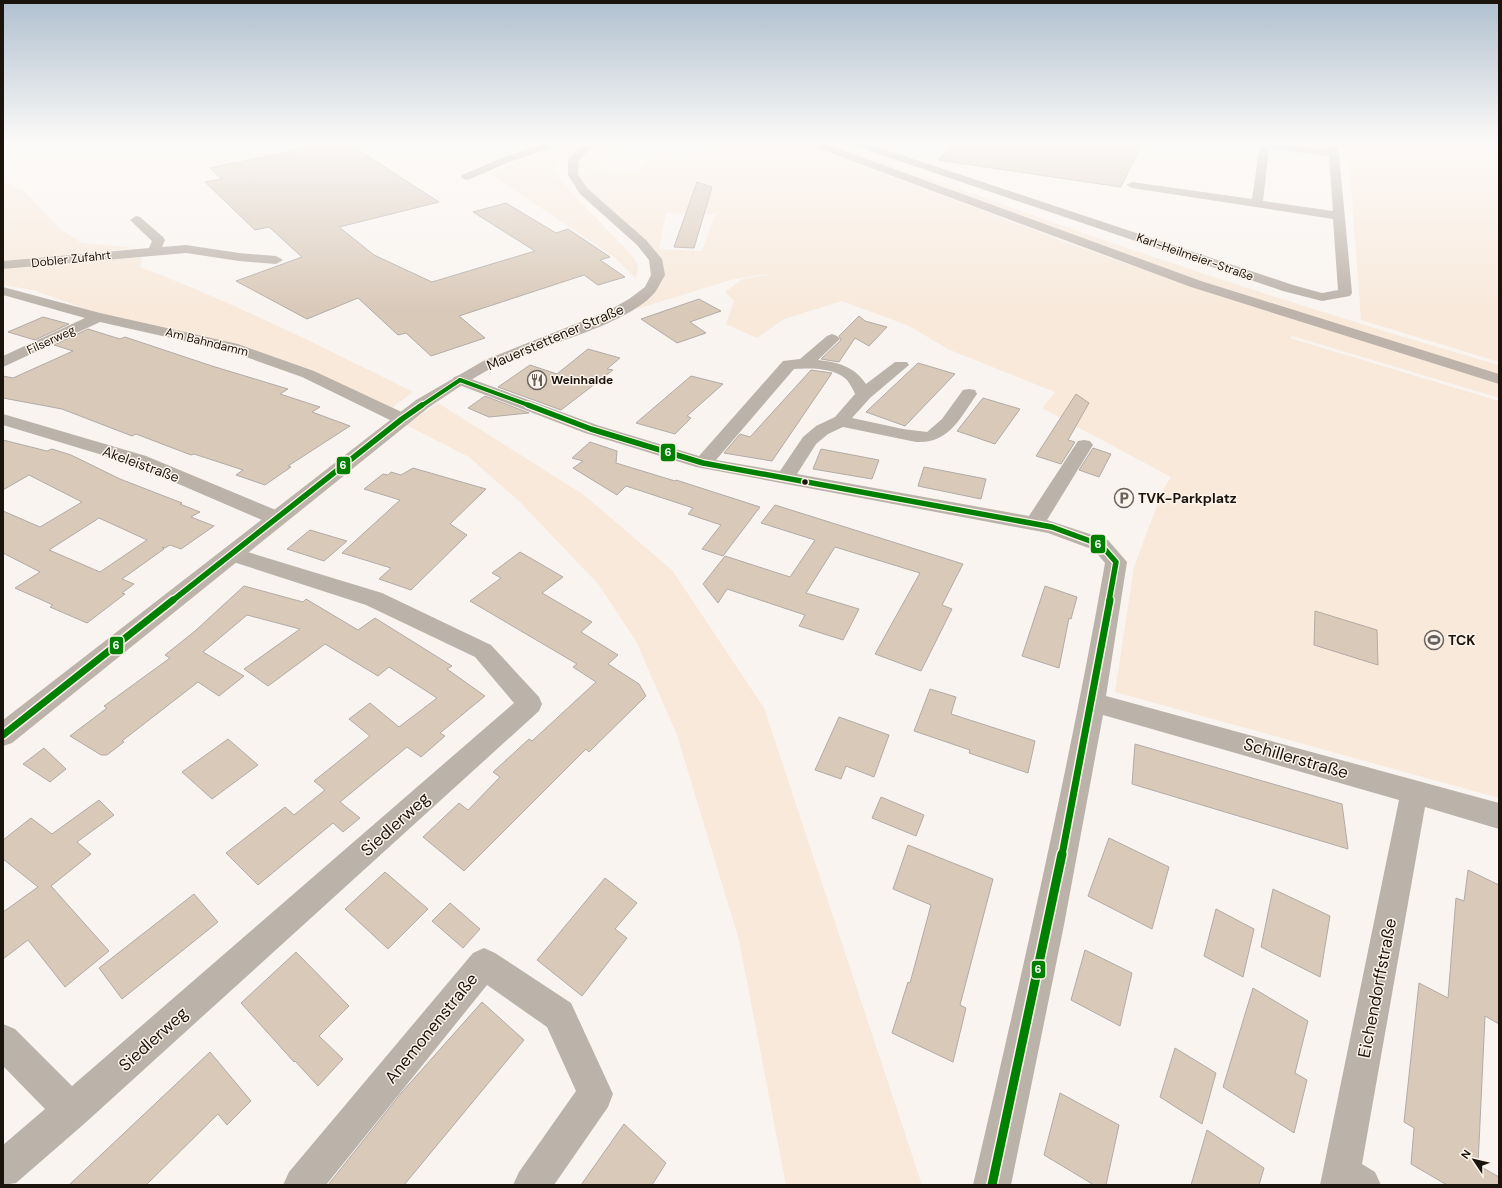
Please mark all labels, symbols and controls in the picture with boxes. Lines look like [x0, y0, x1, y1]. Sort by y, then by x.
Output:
street label: Karl-Heilmeier-Straße [1134, 229, 1256, 285]
street label: Dobler Zufahrt [30, 247, 112, 271]
street label: Mauerstettener Straße [484, 300, 626, 374]
street label: Filserweg [24, 322, 78, 358]
street label: Am Bahndamm [164, 324, 250, 360]
restaurant icon: Weinhalde [526, 369, 548, 391]
place label: Weinhalde [551, 372, 613, 388]
street label: Akeleistraße [100, 442, 182, 486]
line badge: 6 [660, 443, 676, 462]
text: 6 [665, 445, 672, 459]
line badge: 6 [336, 456, 351, 475]
text: 6 [340, 458, 347, 472]
unlabelled marker [800, 477, 810, 487]
parking icon: TVK-Parkplatz [1113, 487, 1135, 509]
place label: TVK-Parkplatz [1138, 489, 1237, 507]
line badge: 6 [1090, 534, 1106, 554]
text: 6 [1095, 537, 1102, 551]
sports icon: TCK [1423, 629, 1445, 651]
place label: TCK [1448, 631, 1476, 649]
line badge: 6 [109, 636, 124, 655]
text: 6 [113, 638, 120, 652]
street label: Schillerstraße [1241, 733, 1351, 783]
street label: Siedlerweg [356, 787, 435, 861]
street label: Eichendorffstraße [1353, 916, 1401, 1060]
line badge: 6 [1031, 960, 1046, 979]
text: 6 [1035, 962, 1042, 976]
street label: Anemonenstraße [380, 968, 482, 1088]
street label: Siedlerweg [114, 1002, 193, 1076]
north arrow [1454, 1140, 1494, 1180]
text: N [1458, 1147, 1474, 1162]

